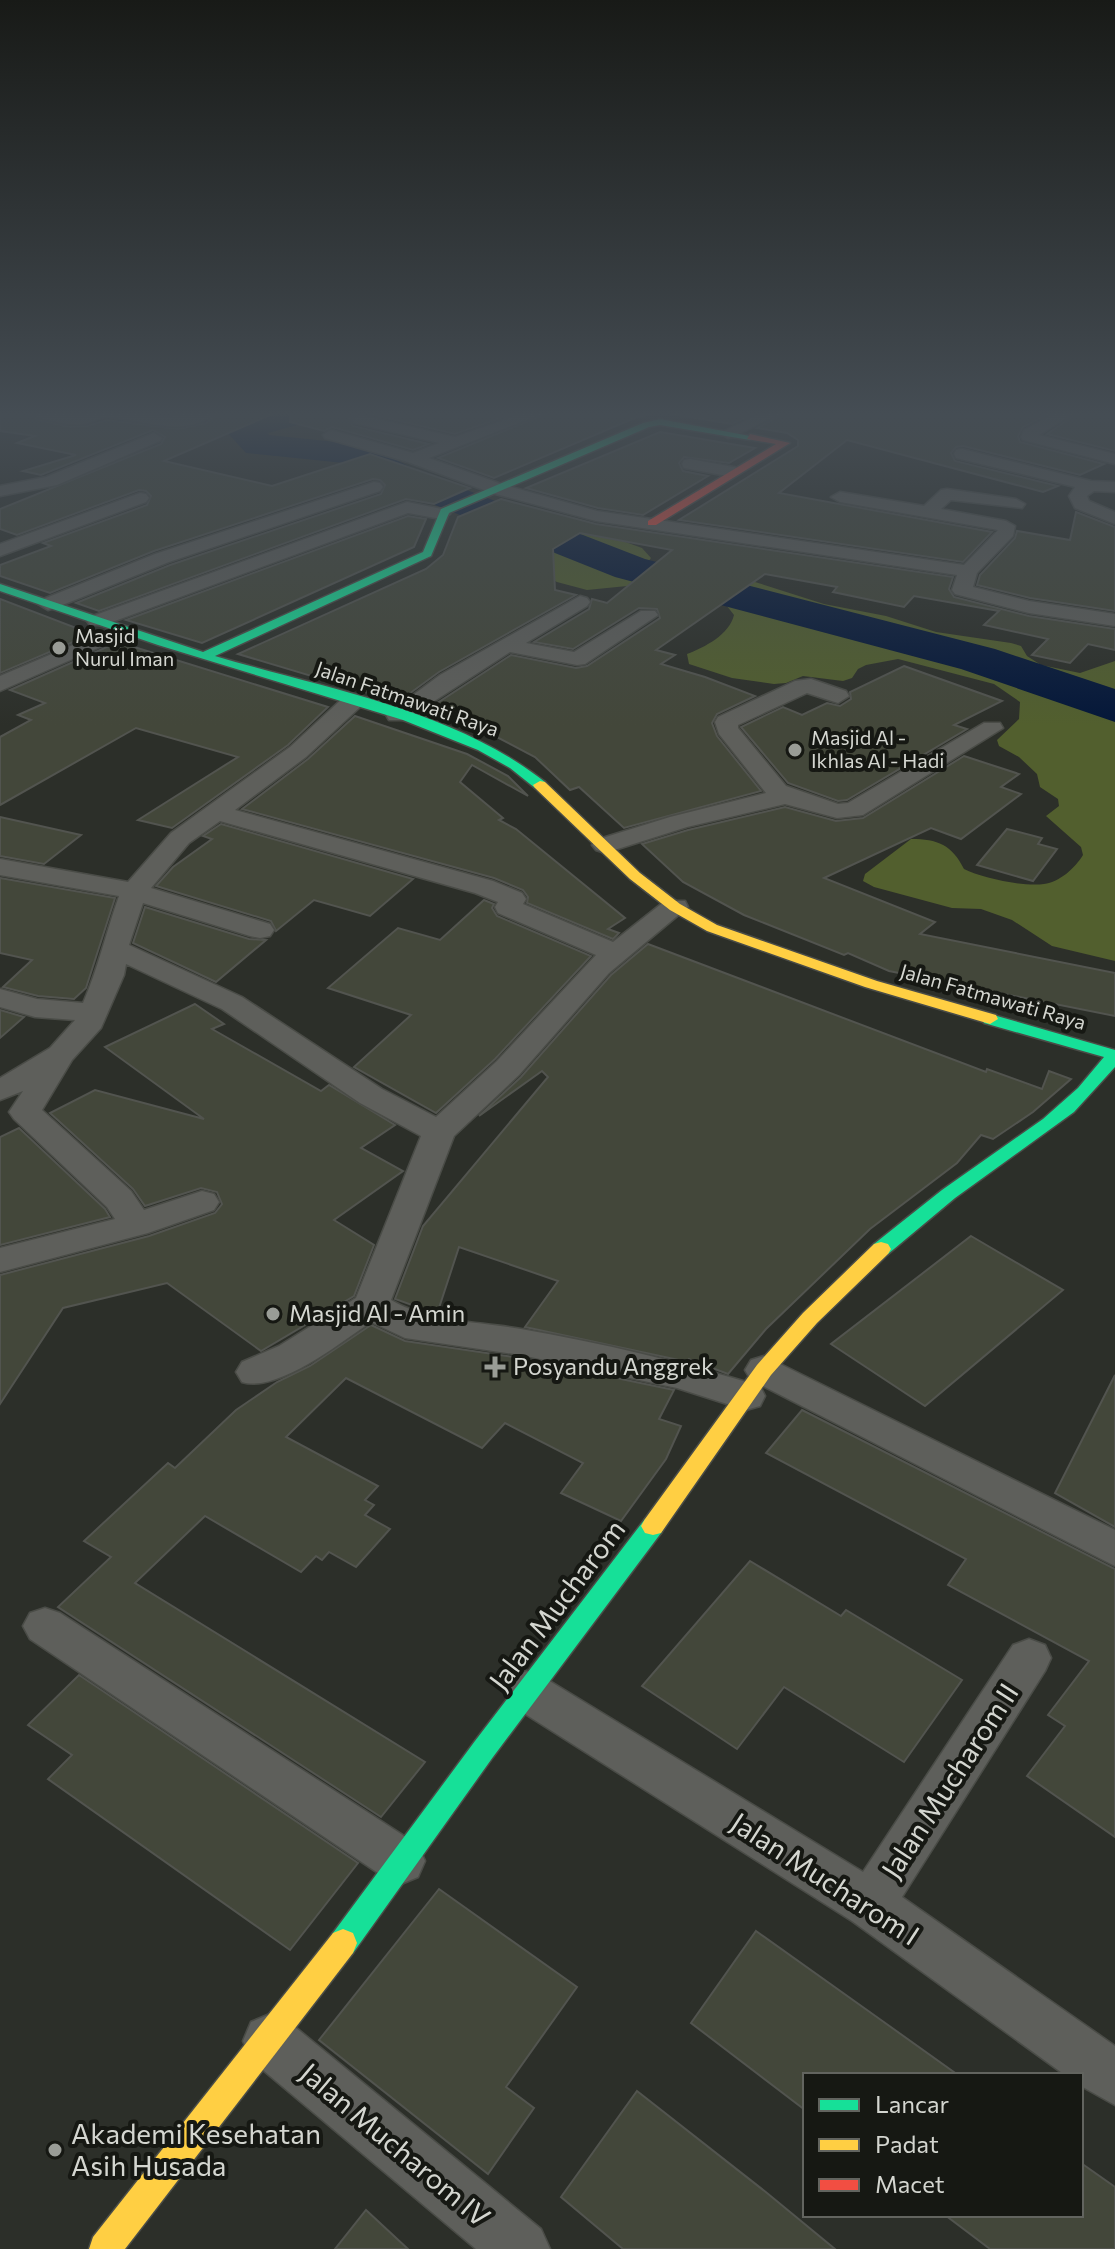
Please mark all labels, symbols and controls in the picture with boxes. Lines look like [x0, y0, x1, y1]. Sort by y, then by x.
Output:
place label: Masjid Nurul Iman [75, 623, 174, 670]
marker: Masjid Nurul Iman [50, 639, 68, 657]
street label: Jalan Fatmawati Raya [313, 655, 502, 741]
place label: Masjid Al - Ikhlas Al - Hadi [811, 725, 945, 772]
marker: Masjid Al - Ikhlas Al - Hadi [786, 741, 804, 759]
street label: Jalan Fatmawati Raya [898, 958, 1089, 1034]
place label: Masjid Al - Amin [289, 1298, 465, 1327]
marker: Masjid Al - Amin [264, 1305, 282, 1323]
place label: Posyandu Anggrek [513, 1351, 714, 1380]
marker: Posyandu Anggrek [484, 1356, 506, 1378]
street label: Jalan Mucharom [481, 1512, 631, 1696]
street label: Jalan Mucharom II [873, 1677, 1025, 1884]
street label: Jalan Mucharom I [725, 1805, 926, 1952]
street label: Jalan Mucharom IV [294, 2055, 497, 2233]
legend [803, 2073, 1083, 2217]
text: Lancar [875, 2089, 949, 2118]
place label: Akademi Kesehatan Asih Husada [71, 2116, 321, 2182]
text: Padat [875, 2129, 939, 2158]
marker: Akademi Kesehatan Asih Husada [46, 2141, 64, 2159]
text: Macet [875, 2169, 945, 2198]

